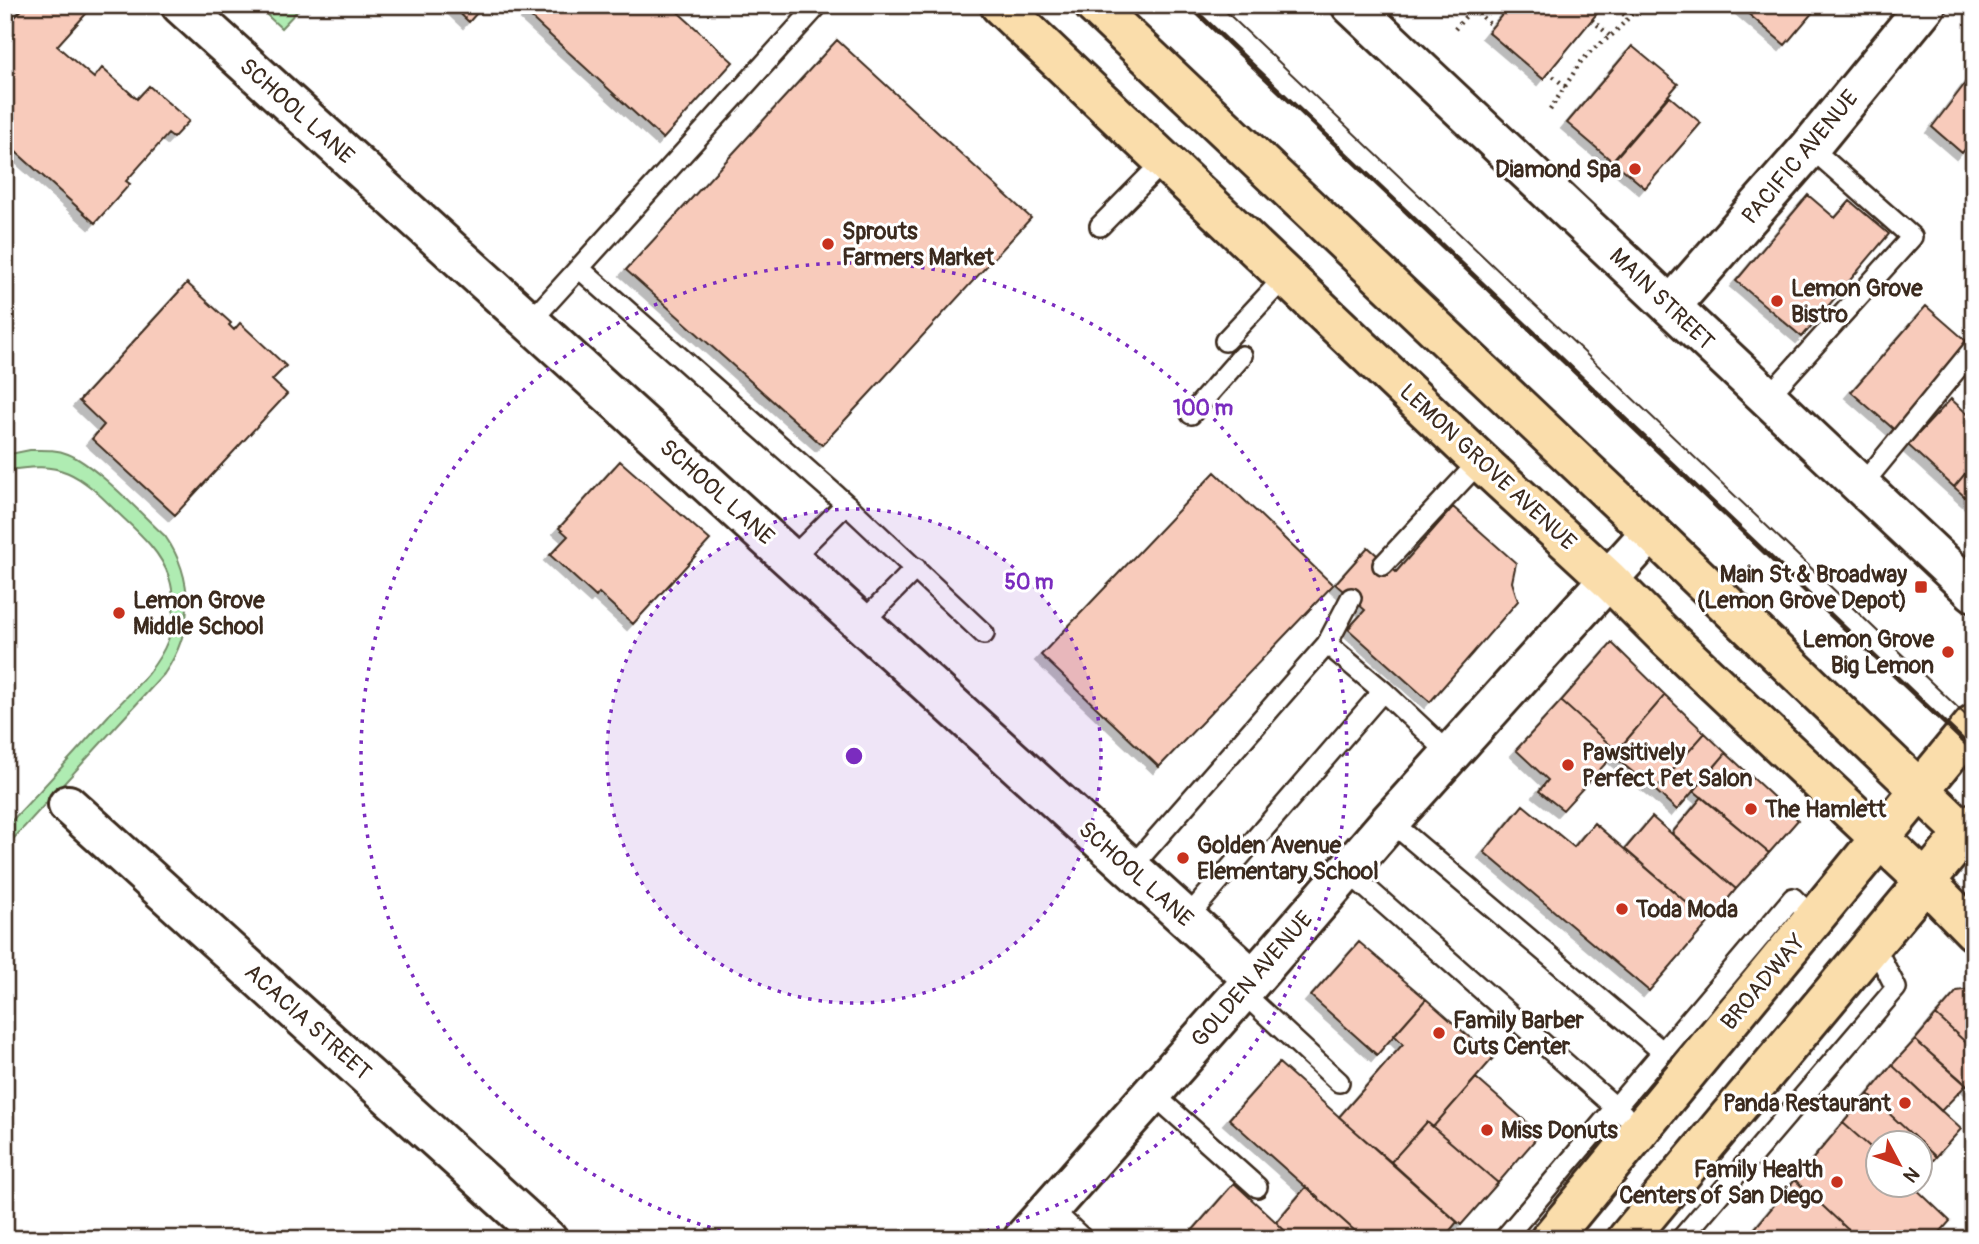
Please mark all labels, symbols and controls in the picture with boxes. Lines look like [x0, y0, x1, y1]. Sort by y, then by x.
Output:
street label: SCHOOL LANE [234, 52, 361, 170]
street label: PACIFIC AVENUE [1735, 84, 1865, 230]
place label: Diamond Spa [1495, 155, 1621, 184]
marker: Diamond Spa [1627, 161, 1643, 177]
place label: Sprouts Farmers Market [842, 217, 995, 272]
marker: Sprouts Farmers Market [820, 236, 836, 252]
street label: MAIN STREET [1603, 242, 1721, 356]
place label: Lemon Grove Bistro [1791, 274, 1923, 329]
marker: Lemon Grove Bistro [1769, 293, 1785, 309]
street label: LEMON GROVE AVENUE [1393, 377, 1583, 557]
text: 100 m [1173, 395, 1233, 422]
street label: SCHOOL LANE [654, 433, 781, 551]
place label: Main St & Broadway (Lemon Grove Depot) [1697, 560, 1907, 615]
text: 50 m [1005, 569, 1054, 596]
marker: Main St & Broadway (Lemon Grove Depot) [1913, 579, 1929, 595]
place label: Lemon Grove Middle School [133, 586, 265, 641]
marker: Lemon Grove Middle School [111, 605, 127, 621]
place label: Lemon Grove Big Lemon [1802, 625, 1935, 680]
marker: Lemon Grove Big Lemon [1940, 644, 1956, 660]
place label: Pawsitively Perfect Pet Salon [1582, 738, 1753, 793]
centre of rings [842, 744, 866, 768]
marker: Pawsitively Perfect Pet Salon [1560, 757, 1576, 773]
place label: The Hamlett [1764, 795, 1887, 824]
marker: The Hamlett [1743, 801, 1759, 817]
street label: SCHOOL LANE [1073, 815, 1200, 933]
place label: Golden Avenue Elementary School [1197, 831, 1379, 886]
marker: Golden Avenue Elementary School [1175, 850, 1191, 866]
place label: Toda Moda [1635, 895, 1738, 924]
marker: Toda Moda [1614, 901, 1630, 917]
street label: GOLDEN AVENUE [1185, 905, 1319, 1053]
street label: BROADWAY [1714, 928, 1812, 1036]
street label: ACACIA STREET [239, 957, 378, 1087]
place label: Family Barber Cuts Center [1453, 1006, 1585, 1061]
marker: Family Barber Cuts Center [1431, 1025, 1447, 1041]
place label: Panda Restaurant [1723, 1089, 1892, 1118]
marker: Panda Restaurant [1897, 1095, 1913, 1111]
place label: Miss Donuts [1501, 1116, 1619, 1145]
marker: Miss Donuts [1479, 1122, 1495, 1138]
north arrow [1864, 1128, 1934, 1198]
place label: Family Health Centers of San Diego [1619, 1155, 1824, 1210]
text: N [1898, 1162, 1924, 1187]
marker: Family Health Centers of San Diego [1829, 1174, 1845, 1190]

